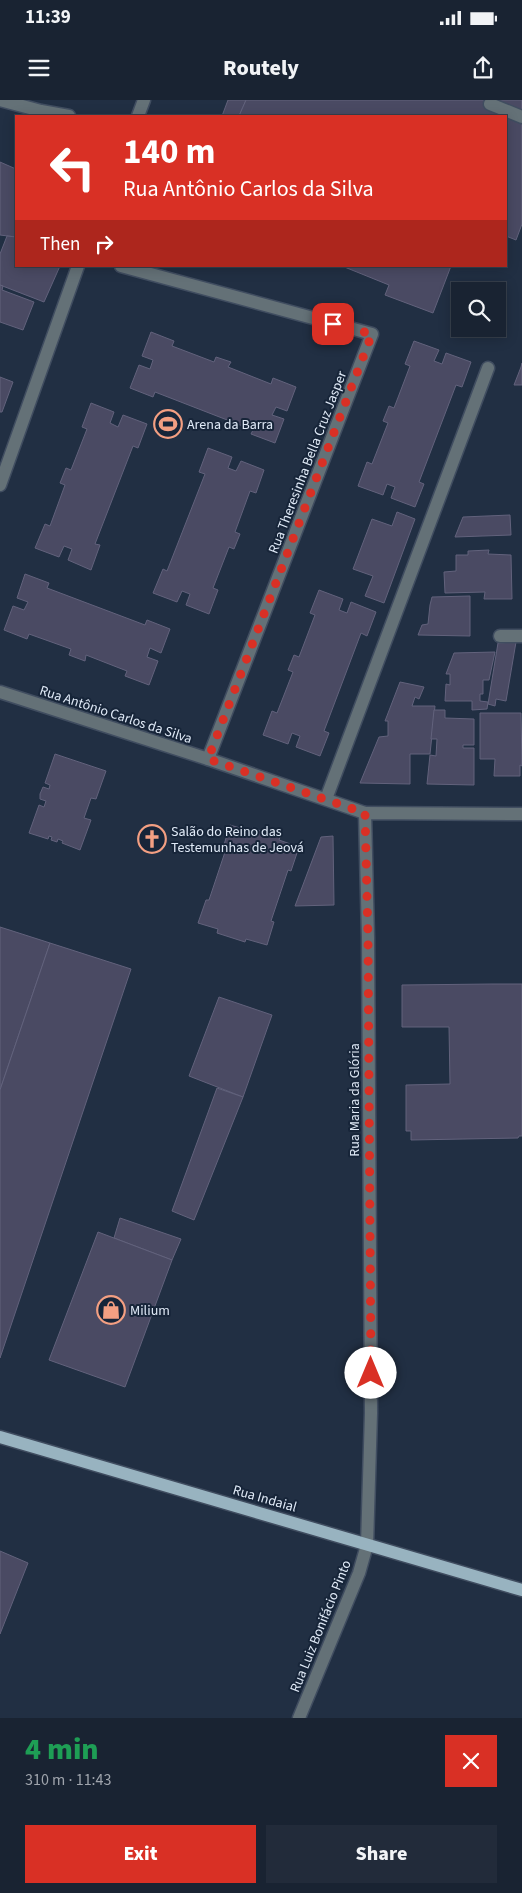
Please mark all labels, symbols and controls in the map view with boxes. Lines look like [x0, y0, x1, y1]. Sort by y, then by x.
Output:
text: 11:39 [25, 4, 71, 31]
text: Routely [223, 52, 299, 84]
icon: menu [25, 54, 53, 82]
icon: share [469, 54, 497, 82]
text: 140 m [123, 127, 215, 177]
icon: left [40, 135, 105, 200]
text: Rua Antônio Carlos da Silva [123, 173, 374, 205]
icon: right [90, 230, 118, 258]
text: Then [40, 231, 80, 258]
map controls [451, 282, 506, 337]
button: search [451, 282, 506, 337]
pin [312, 303, 354, 345]
icon: arrive [319, 310, 347, 338]
street label: Rua Theresinha Bella Cruz Jasper [264, 368, 352, 557]
sports icon: Arena da Barra [153, 409, 183, 439]
place label: Arena da Barra [187, 415, 273, 435]
street label: Rua Antônio Carlos da Silva [37, 681, 195, 749]
place label: Salão do Reino das Testemunhas de Jeová [171, 822, 304, 858]
church icon: Salão do Reino das Testemunhas de Jeová [137, 824, 167, 854]
street label: Rua Maria da Glória [345, 1043, 365, 1157]
shop icon: Milium [96, 1295, 126, 1325]
place label: Milium [130, 1301, 170, 1321]
position arrow [344, 1346, 396, 1398]
street label: Rua Indaial [230, 1480, 299, 1518]
street label: Rua Luiz Bonifácio Pinto [285, 1557, 357, 1696]
text: 4 min [25, 1728, 99, 1771]
button: close [445, 1735, 497, 1787]
text: 310 m · 11:43 [25, 1769, 112, 1791]
button: Exit [25, 1825, 256, 1883]
button: Share [266, 1825, 497, 1883]

